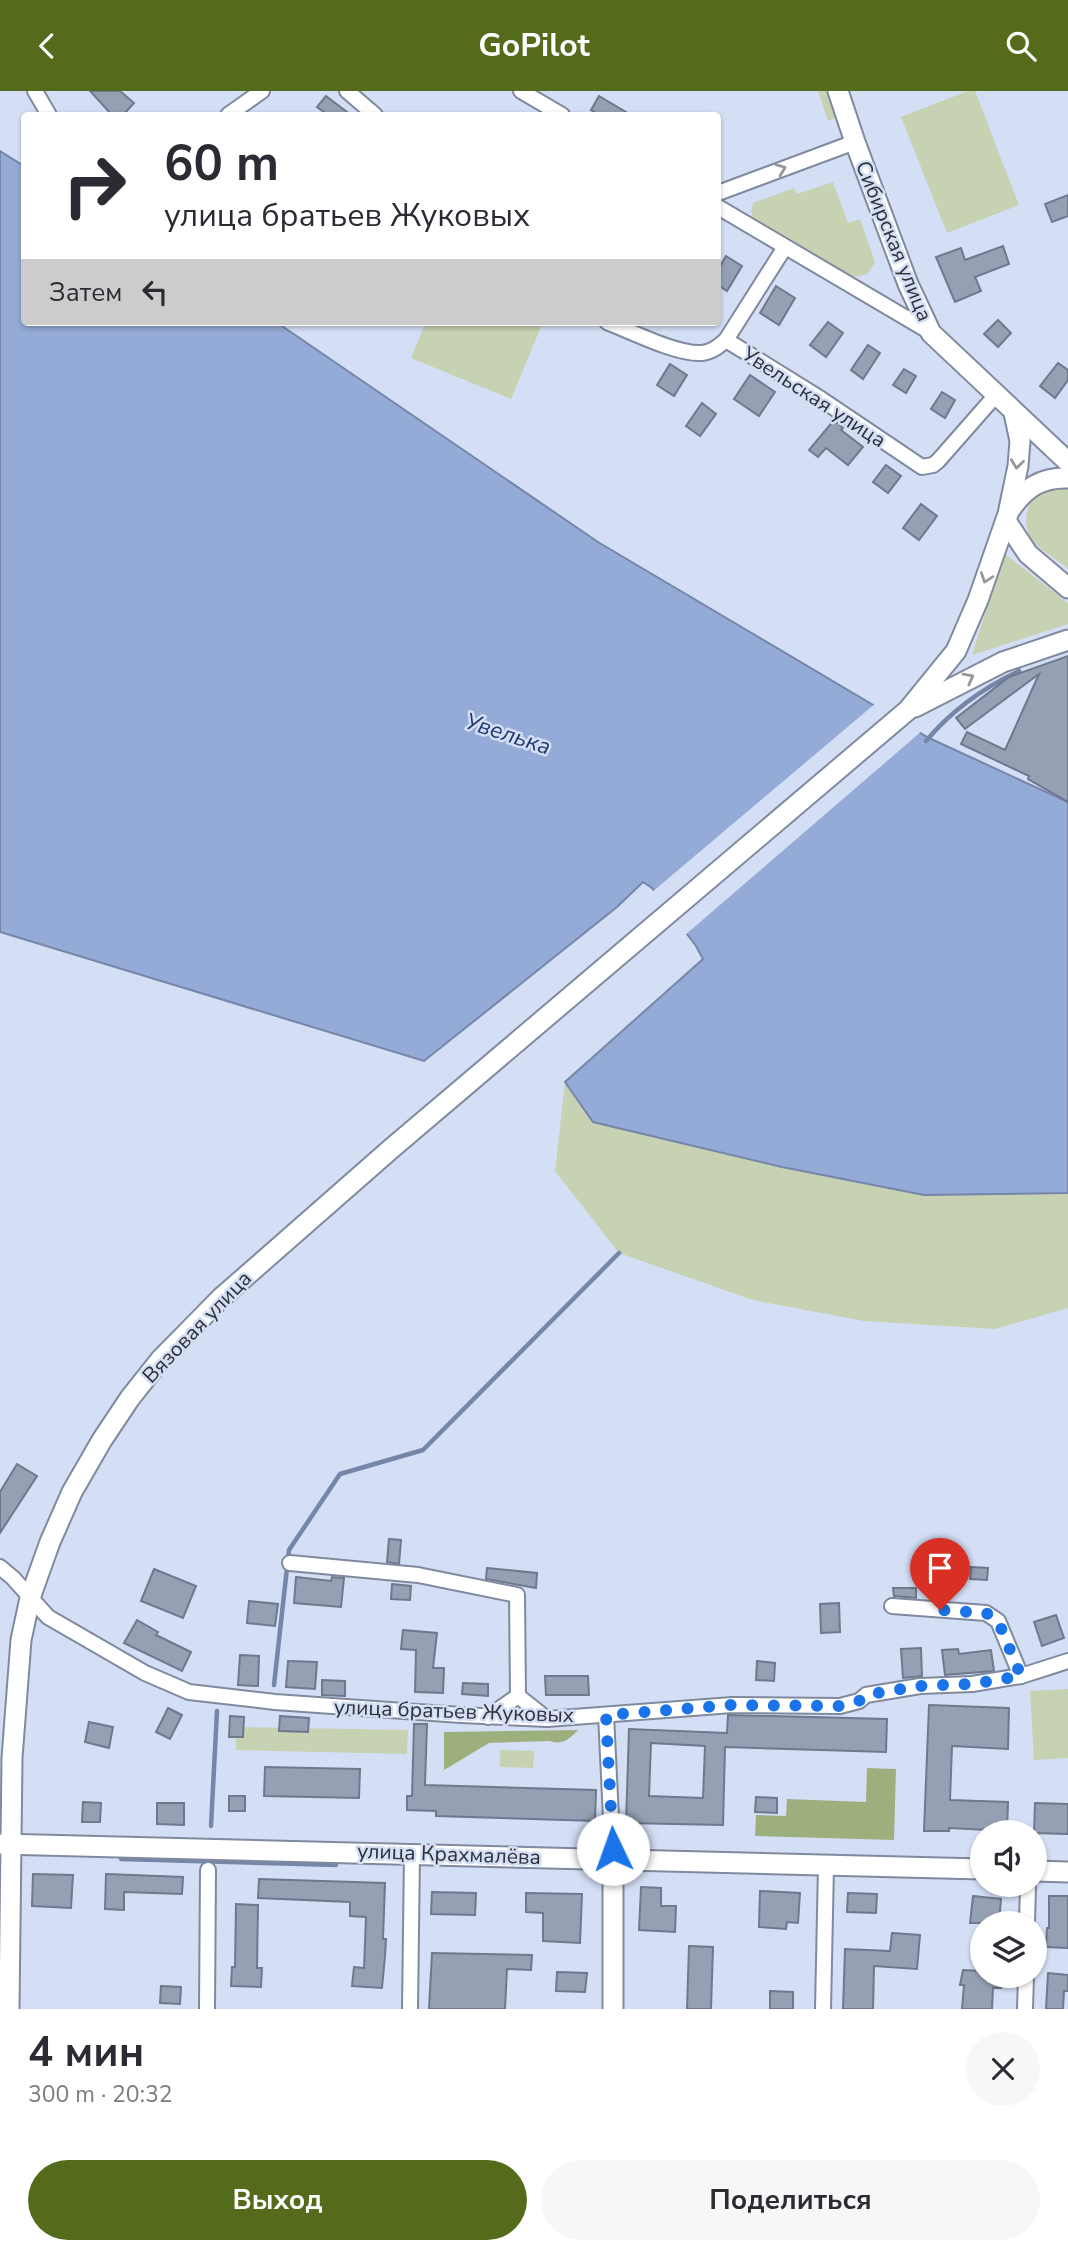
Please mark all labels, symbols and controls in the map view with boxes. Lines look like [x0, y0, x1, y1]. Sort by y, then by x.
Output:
text: GoPilot [478, 24, 590, 67]
icon: back [28, 27, 66, 65]
icon: search [1002, 27, 1040, 65]
text: 60 m [164, 130, 279, 197]
icon: right [49, 140, 140, 231]
street label: Сибирская улица [849, 157, 939, 325]
one-way arrow [775, 164, 787, 178]
text: улица братьев Жуковых [164, 194, 530, 237]
icon: left [136, 273, 174, 311]
text: Затем [49, 275, 122, 310]
street label: Увельская улица [736, 339, 891, 454]
one-way arrow [1010, 458, 1025, 469]
one-way arrow [980, 572, 994, 584]
one-way arrow [961, 673, 974, 687]
water label: Увелька [461, 706, 555, 762]
street label: Вязовая улица [136, 1265, 258, 1389]
pin [910, 1538, 970, 1610]
icon: arrive [921, 1549, 959, 1587]
street label: улица братьев Жуковых [333, 1693, 575, 1729]
position arrow [576, 1812, 650, 1886]
map controls [970, 1820, 1047, 1988]
button: sound [970, 1820, 1047, 1897]
street label: улица Крахмалёва [357, 1837, 541, 1871]
button: layers [970, 1911, 1047, 1988]
text: 4 мин [28, 2024, 144, 2081]
button: close [966, 2032, 1040, 2106]
text: 300 m · 20:32 [28, 2079, 173, 2110]
button: Выход [28, 2160, 527, 2240]
button: Поделиться [541, 2160, 1040, 2240]

